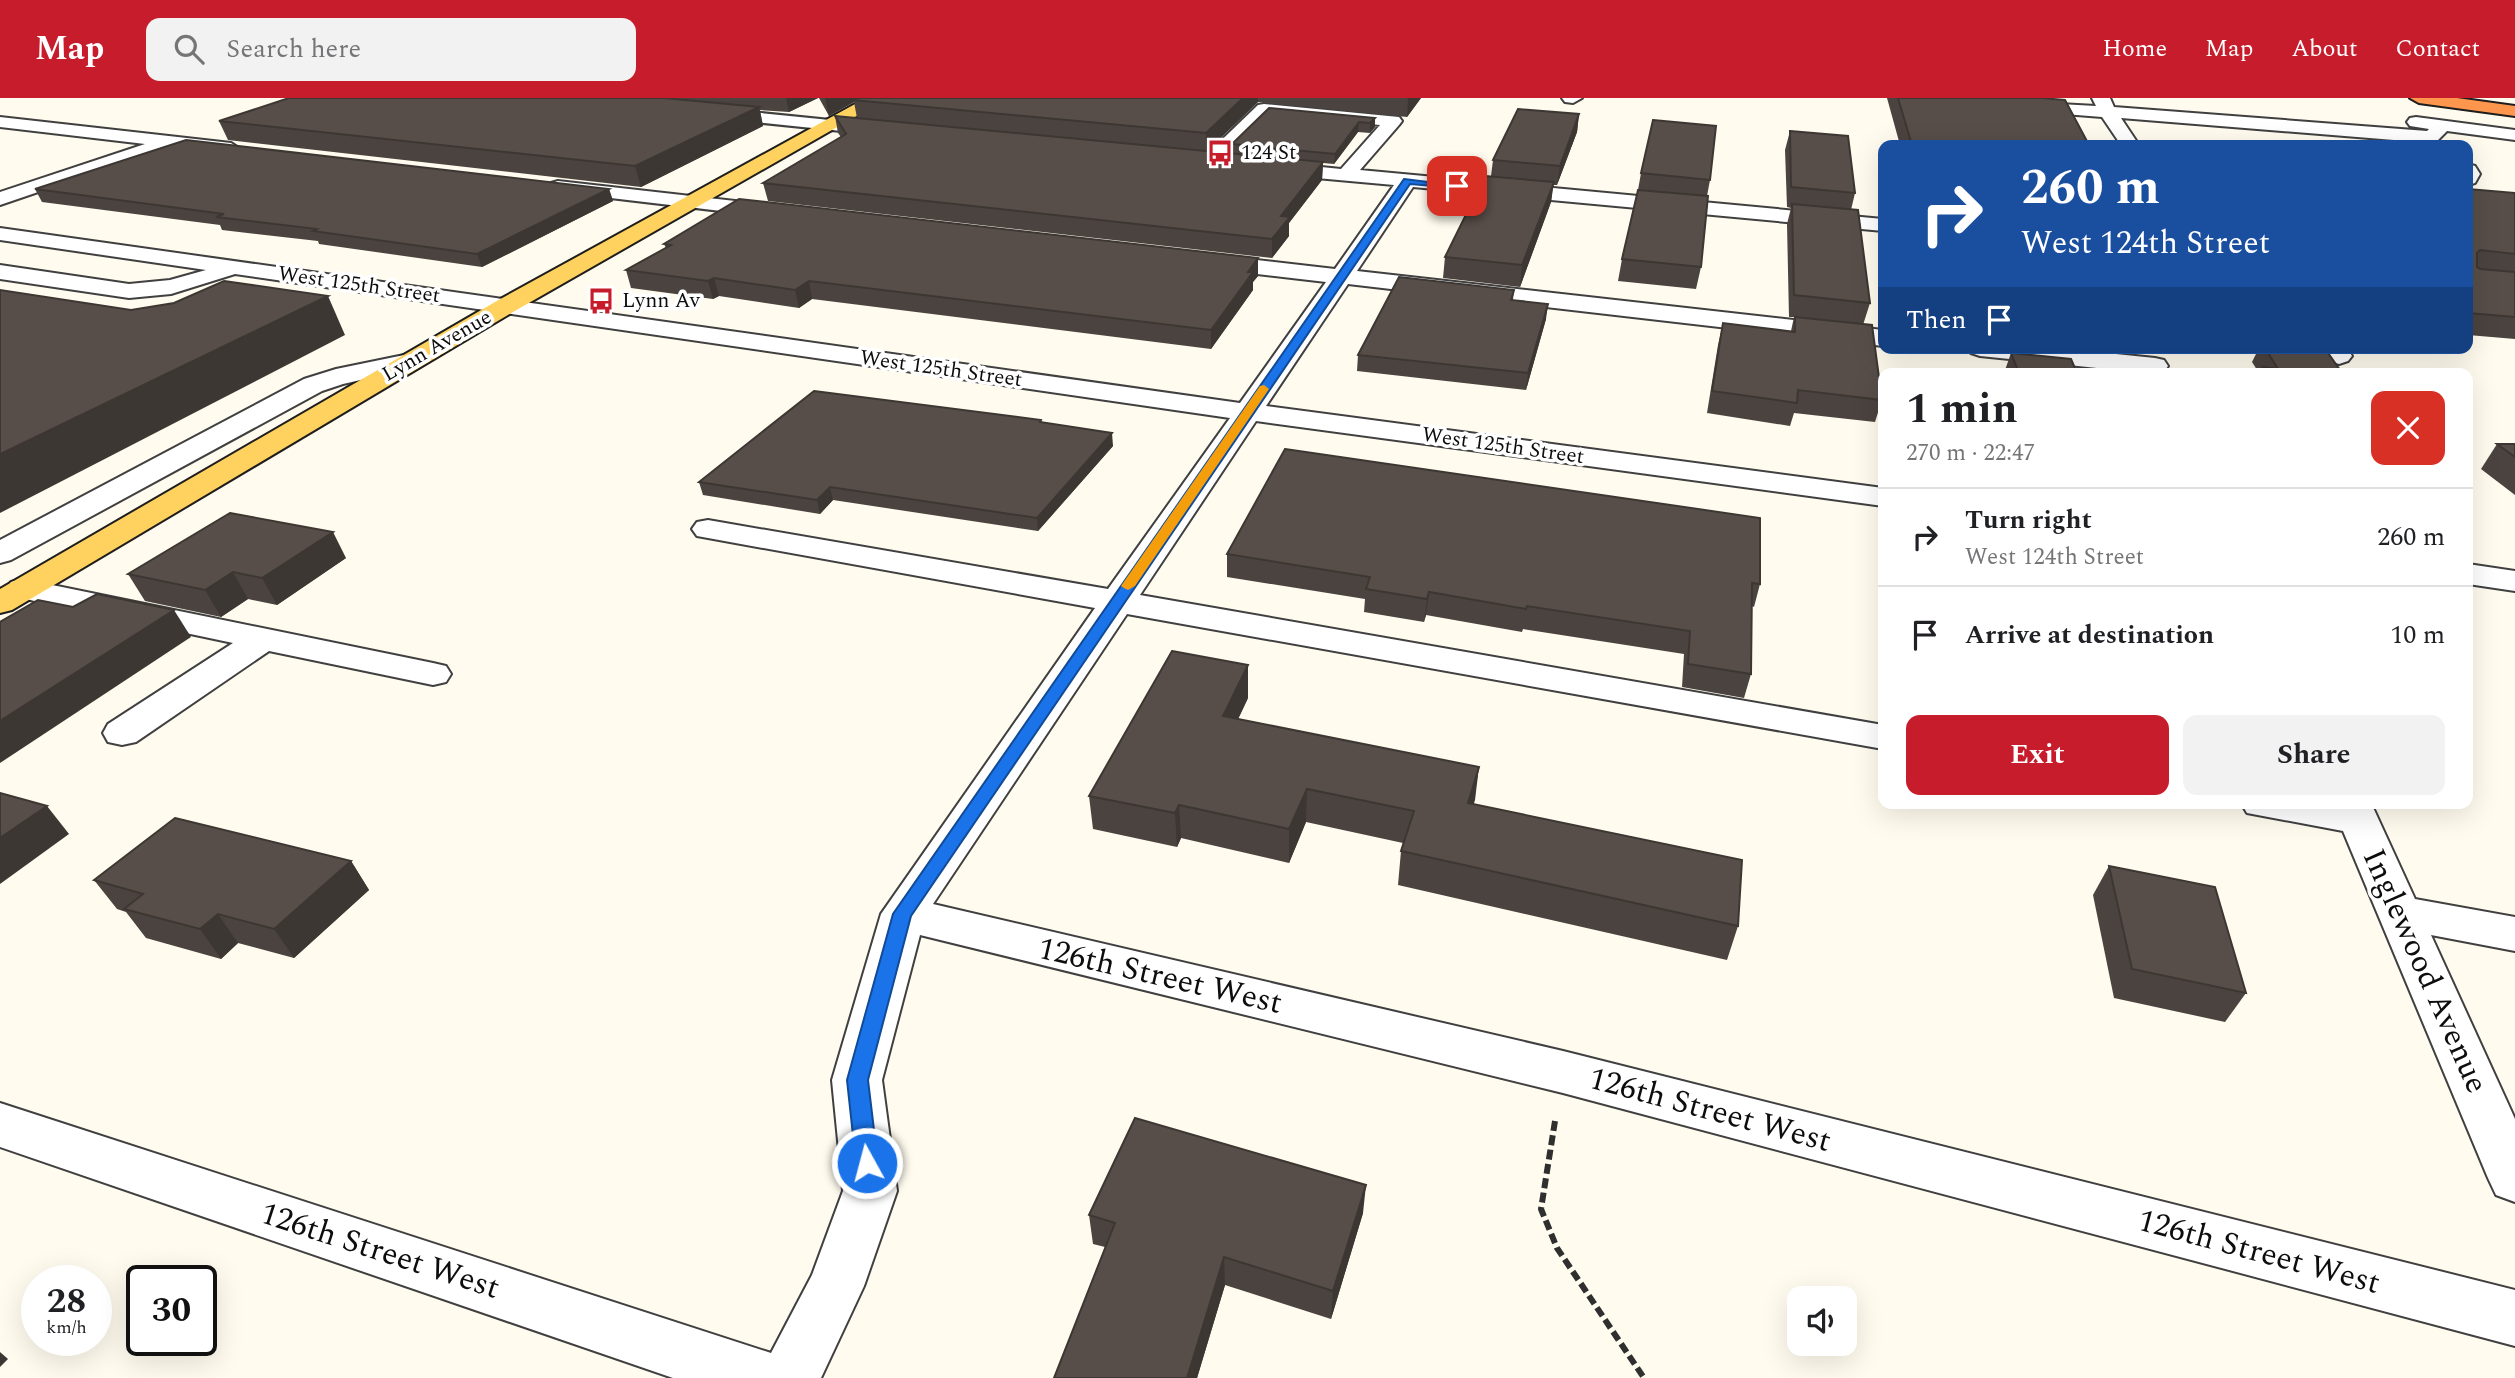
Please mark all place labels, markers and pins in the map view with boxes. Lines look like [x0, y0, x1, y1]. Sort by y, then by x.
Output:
place label: 124 St [1241, 137, 1297, 169]
bus stop icon: 124 St [1205, 138, 1235, 168]
pin [1427, 156, 1487, 216]
place label: Lynn Av [622, 285, 701, 317]
bus stop icon: Lynn Av [586, 286, 616, 316]

